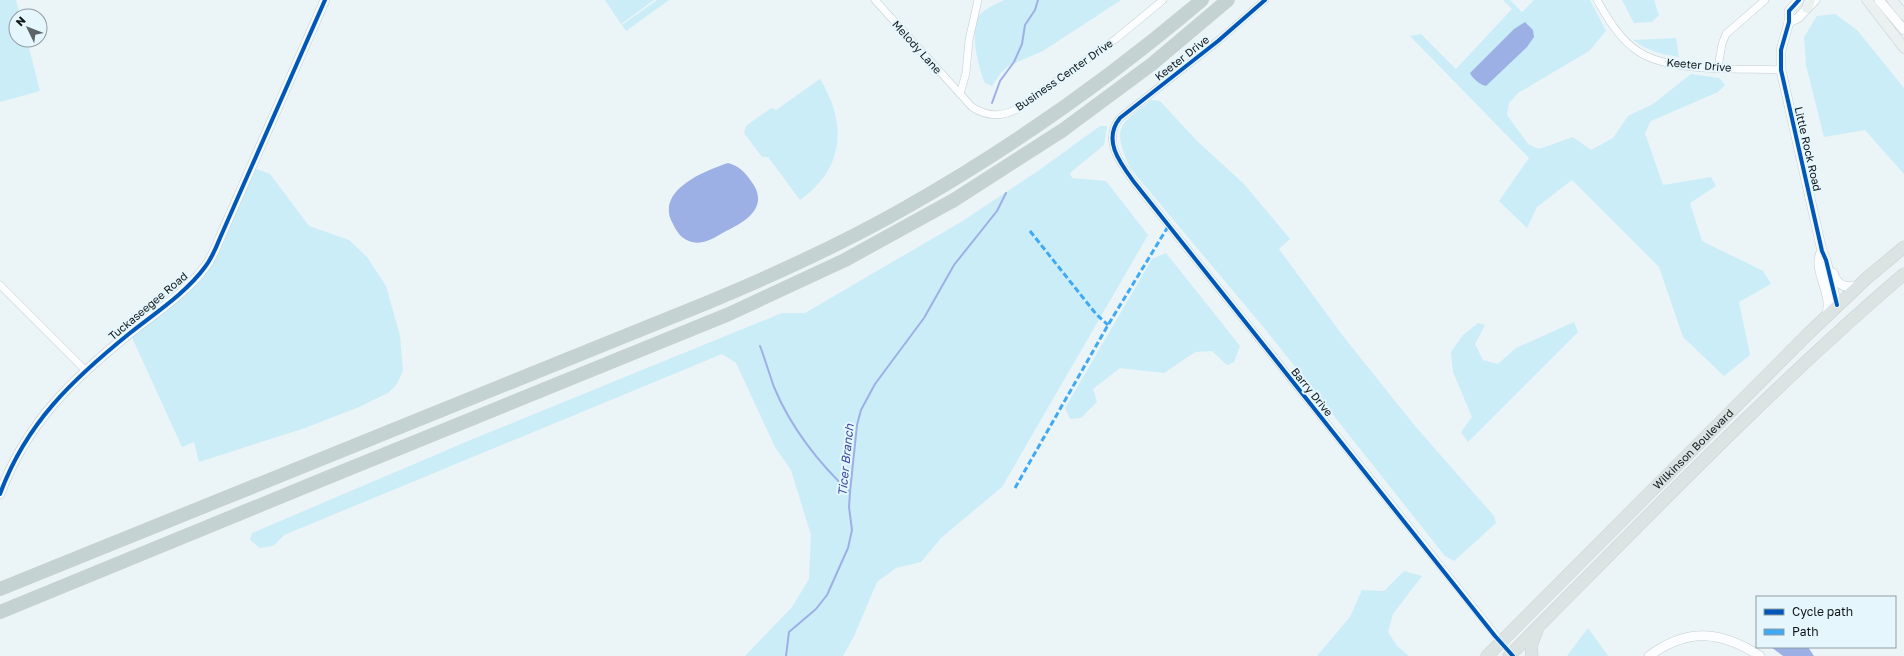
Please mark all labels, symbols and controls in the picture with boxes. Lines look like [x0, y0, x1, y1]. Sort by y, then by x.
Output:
north arrow [8, 8, 48, 48]
text: N [13, 13, 28, 28]
street label: Melody Lane [890, 17, 945, 76]
street label: Keeter Drive [1152, 32, 1211, 83]
street label: Business Center Drive [1012, 36, 1115, 113]
street label: Keeter Drive [1666, 55, 1732, 74]
street label: Little Rock Road [1792, 105, 1825, 192]
street label: Tuckaseegee Road [106, 269, 190, 342]
street label: Barry Drive [1289, 365, 1336, 419]
street label: Wilkinson Boulevard [1650, 406, 1736, 492]
water label: Ticer Branch [834, 422, 857, 497]
legend [1756, 596, 1896, 648]
text: Cycle path [1792, 604, 1853, 619]
text: Path [1792, 624, 1819, 639]

